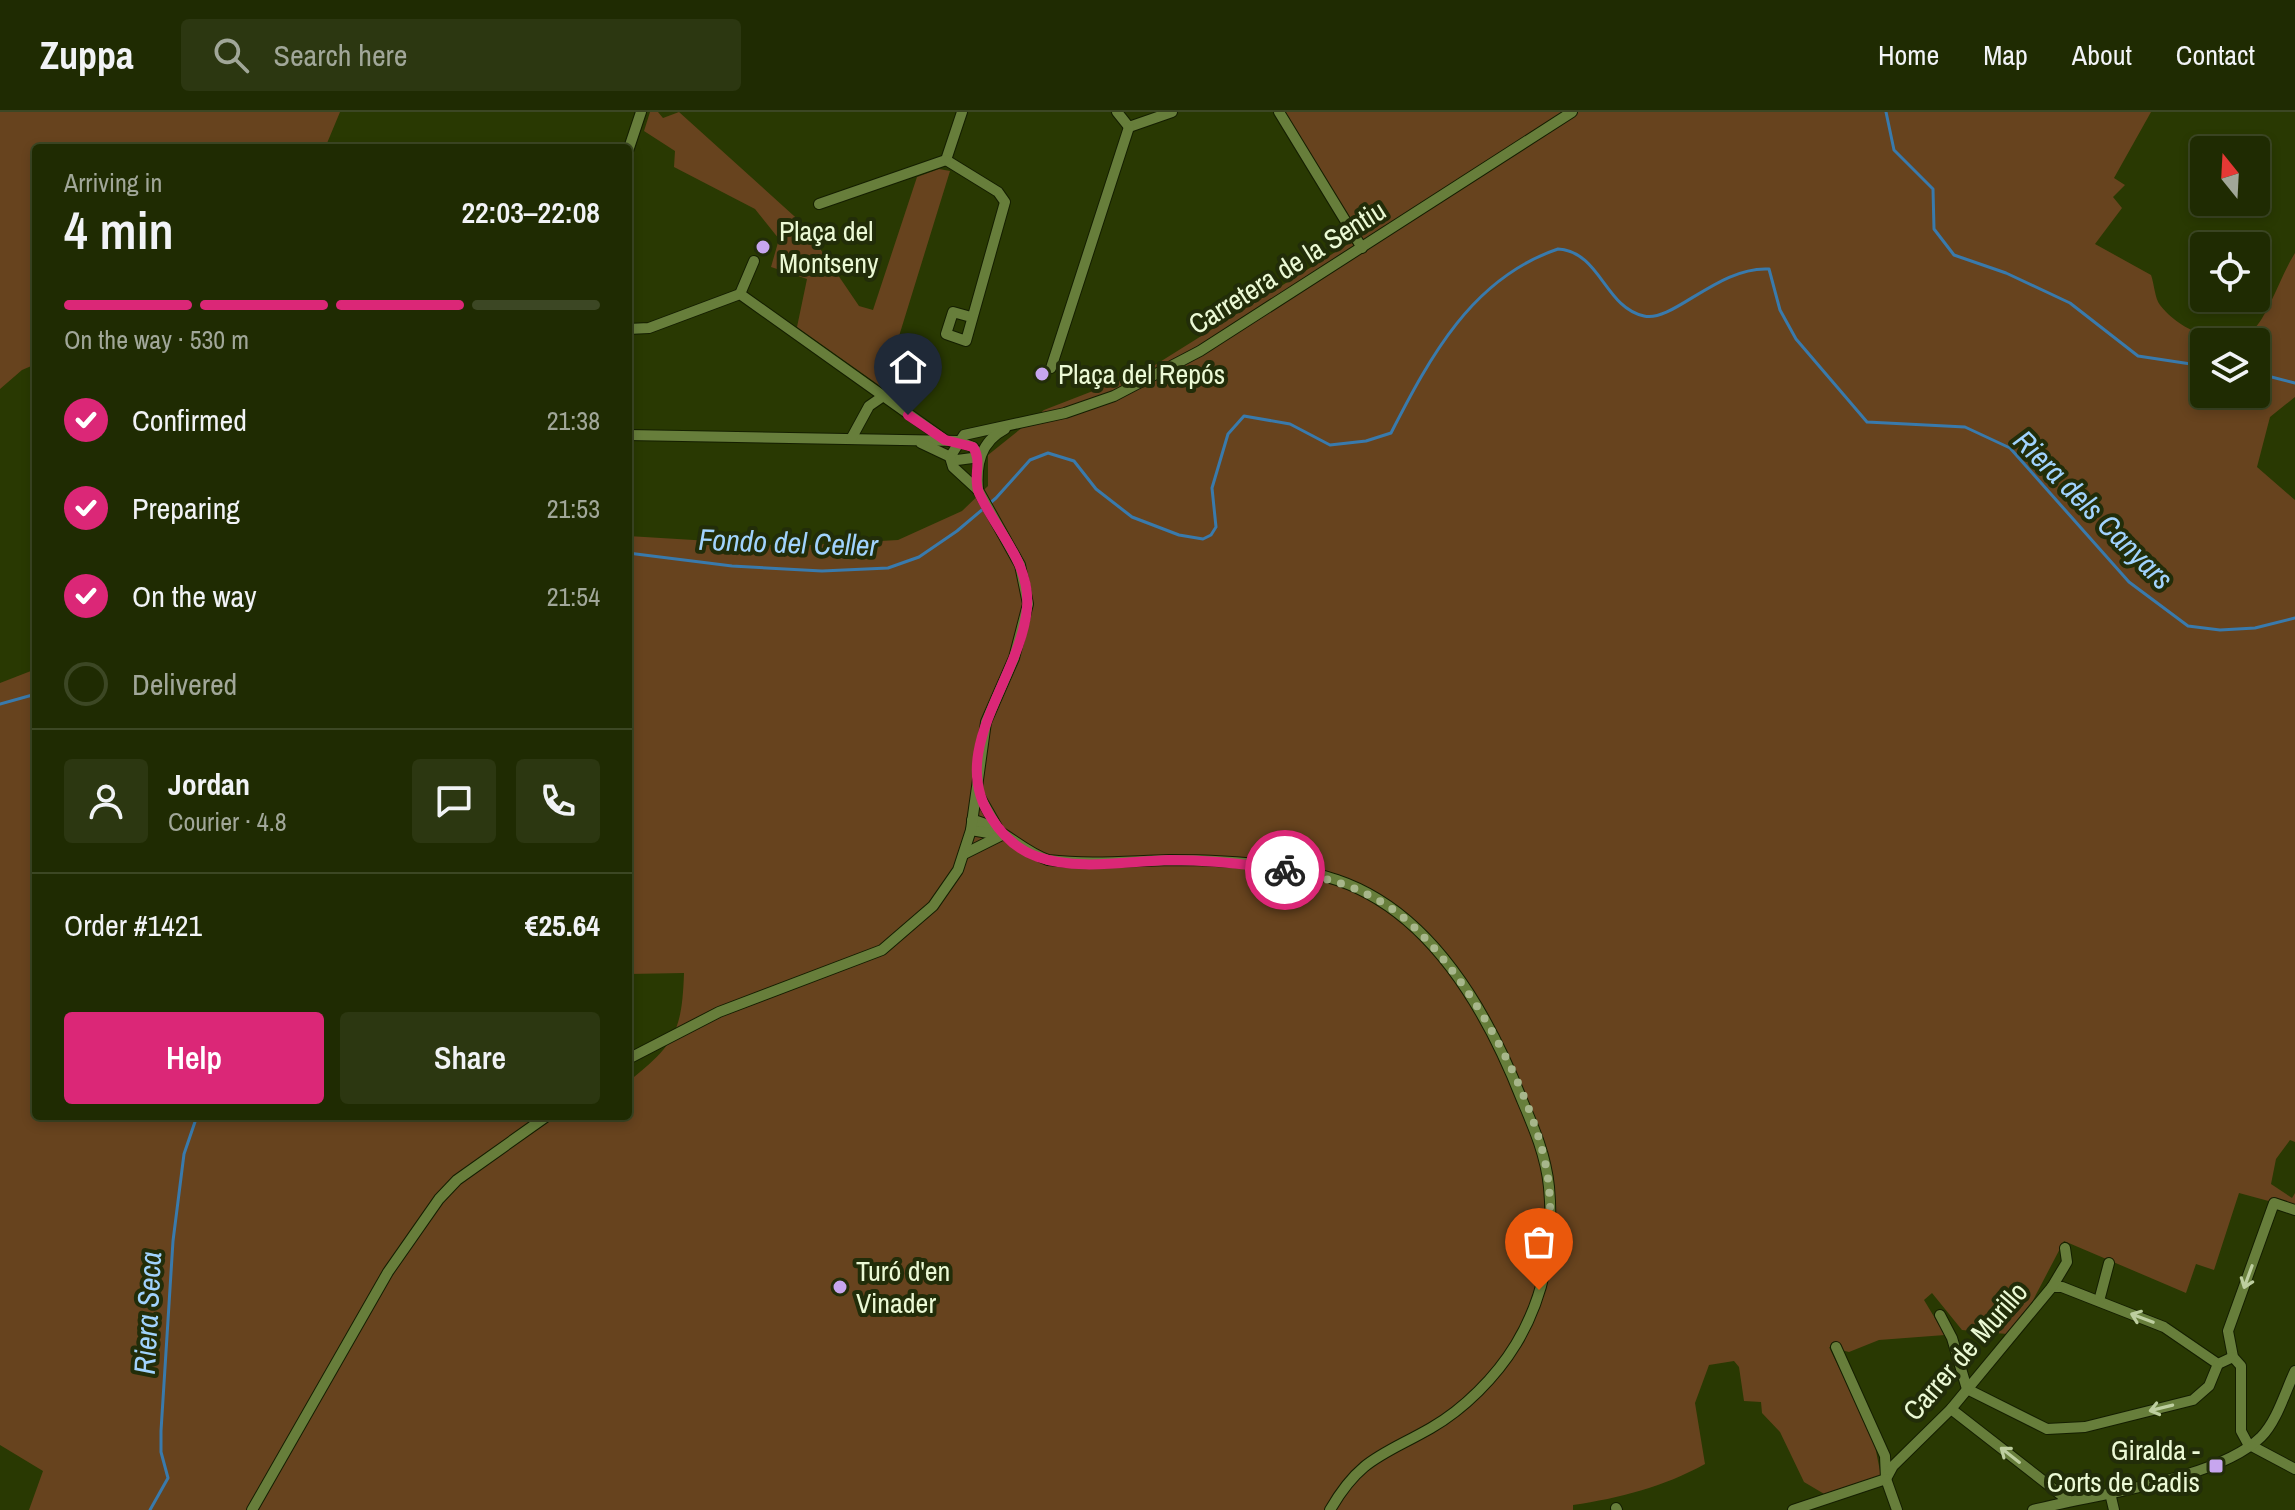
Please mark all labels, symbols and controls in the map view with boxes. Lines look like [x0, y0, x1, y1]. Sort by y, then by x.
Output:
search box [181, 19, 741, 91]
text: Zuppa [40, 30, 133, 81]
icon: search [209, 33, 253, 77]
text: Search here [273, 35, 408, 75]
text: Home [1878, 36, 1939, 74]
text: Map [1983, 36, 2028, 74]
text: About [2072, 36, 2132, 74]
text: Contact [2176, 36, 2255, 74]
north arrow [2190, 136, 2270, 216]
map controls [2190, 136, 2270, 408]
text: Arriving in [64, 165, 162, 200]
street label: Carretera de la Sentiu [1181, 191, 1393, 343]
text: 22:03–22:08 [461, 192, 600, 232]
text: 4 min [64, 195, 174, 265]
place label: Plaça del Montseny [779, 212, 879, 282]
button: locate [2190, 232, 2270, 312]
marker: Plaça del Montseny [754, 238, 772, 256]
text: On the way · 530 m [64, 322, 249, 357]
button: layers [2190, 328, 2270, 408]
pin [874, 333, 942, 415]
icon: home [886, 345, 930, 389]
place label: Plaça del Repós [1058, 355, 1225, 393]
marker: Plaça del Repós [1033, 365, 1051, 383]
icon: check [64, 398, 108, 442]
text: Confirmed [132, 400, 247, 440]
text: 21:38 [547, 403, 600, 438]
water label: Riera dels Canyars [2005, 421, 2182, 598]
icon: check [64, 486, 108, 530]
text: Preparing [132, 488, 240, 528]
text: 21:53 [547, 491, 600, 526]
water label: Fondo del Celler [698, 519, 879, 565]
icon: check [64, 574, 108, 618]
text: On the way [132, 576, 256, 616]
text: 21:54 [547, 579, 600, 614]
text: Delivered [132, 664, 237, 704]
button: person [64, 759, 148, 843]
button: chat [412, 759, 496, 843]
button: phone [516, 759, 600, 843]
text: Jordan [168, 764, 250, 804]
text: Courier · 4.8 [168, 804, 287, 839]
courier [1245, 830, 1325, 910]
icon: bike [1263, 848, 1307, 892]
text: Order #1421 [64, 905, 202, 945]
text: €25.64 [525, 905, 600, 945]
button: Help [64, 1012, 324, 1104]
button: Share [340, 1012, 600, 1104]
pin [1505, 1208, 1573, 1290]
icon: bag [1517, 1220, 1561, 1264]
water label: Riera Seca [124, 1250, 170, 1375]
place label: Turó d'en Vinader [856, 1252, 950, 1322]
one-way arrow [2240, 1264, 2254, 1289]
street label: Carrer de Murillo [1894, 1274, 2036, 1428]
marker: Turó d'en Vinader [831, 1278, 849, 1296]
one-way arrow [2130, 1310, 2155, 1324]
one-way arrow [2149, 1401, 2174, 1416]
place label: Giralda - Corts de Cadis [2047, 1431, 2200, 1501]
one-way arrow [2000, 1446, 2021, 1464]
marker: Giralda - Corts de Cadis [2207, 1457, 2225, 1475]

